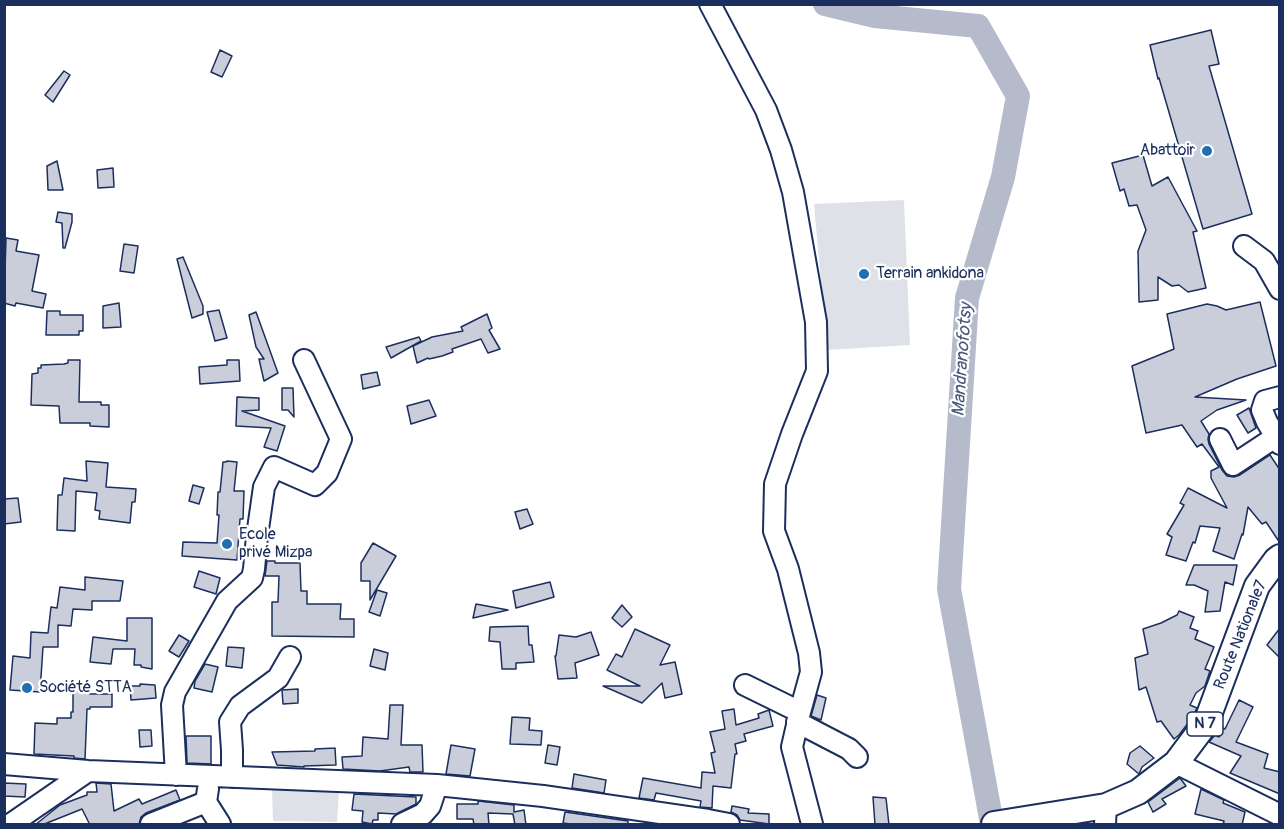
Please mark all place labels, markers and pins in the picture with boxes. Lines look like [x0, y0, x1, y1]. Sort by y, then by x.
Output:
place label: Abattoir [1140, 141, 1195, 161]
marker: Abattoir [1200, 144, 1214, 158]
place label: Terrain ankidona [876, 264, 984, 284]
marker: Terrain ankidona [857, 267, 871, 281]
place label: Ecole privé Mizpa [239, 525, 312, 563]
marker: Ecole privé Mizpa [220, 537, 234, 551]
place label: Société STTA [39, 678, 132, 698]
marker: Société STTA [20, 681, 34, 695]

